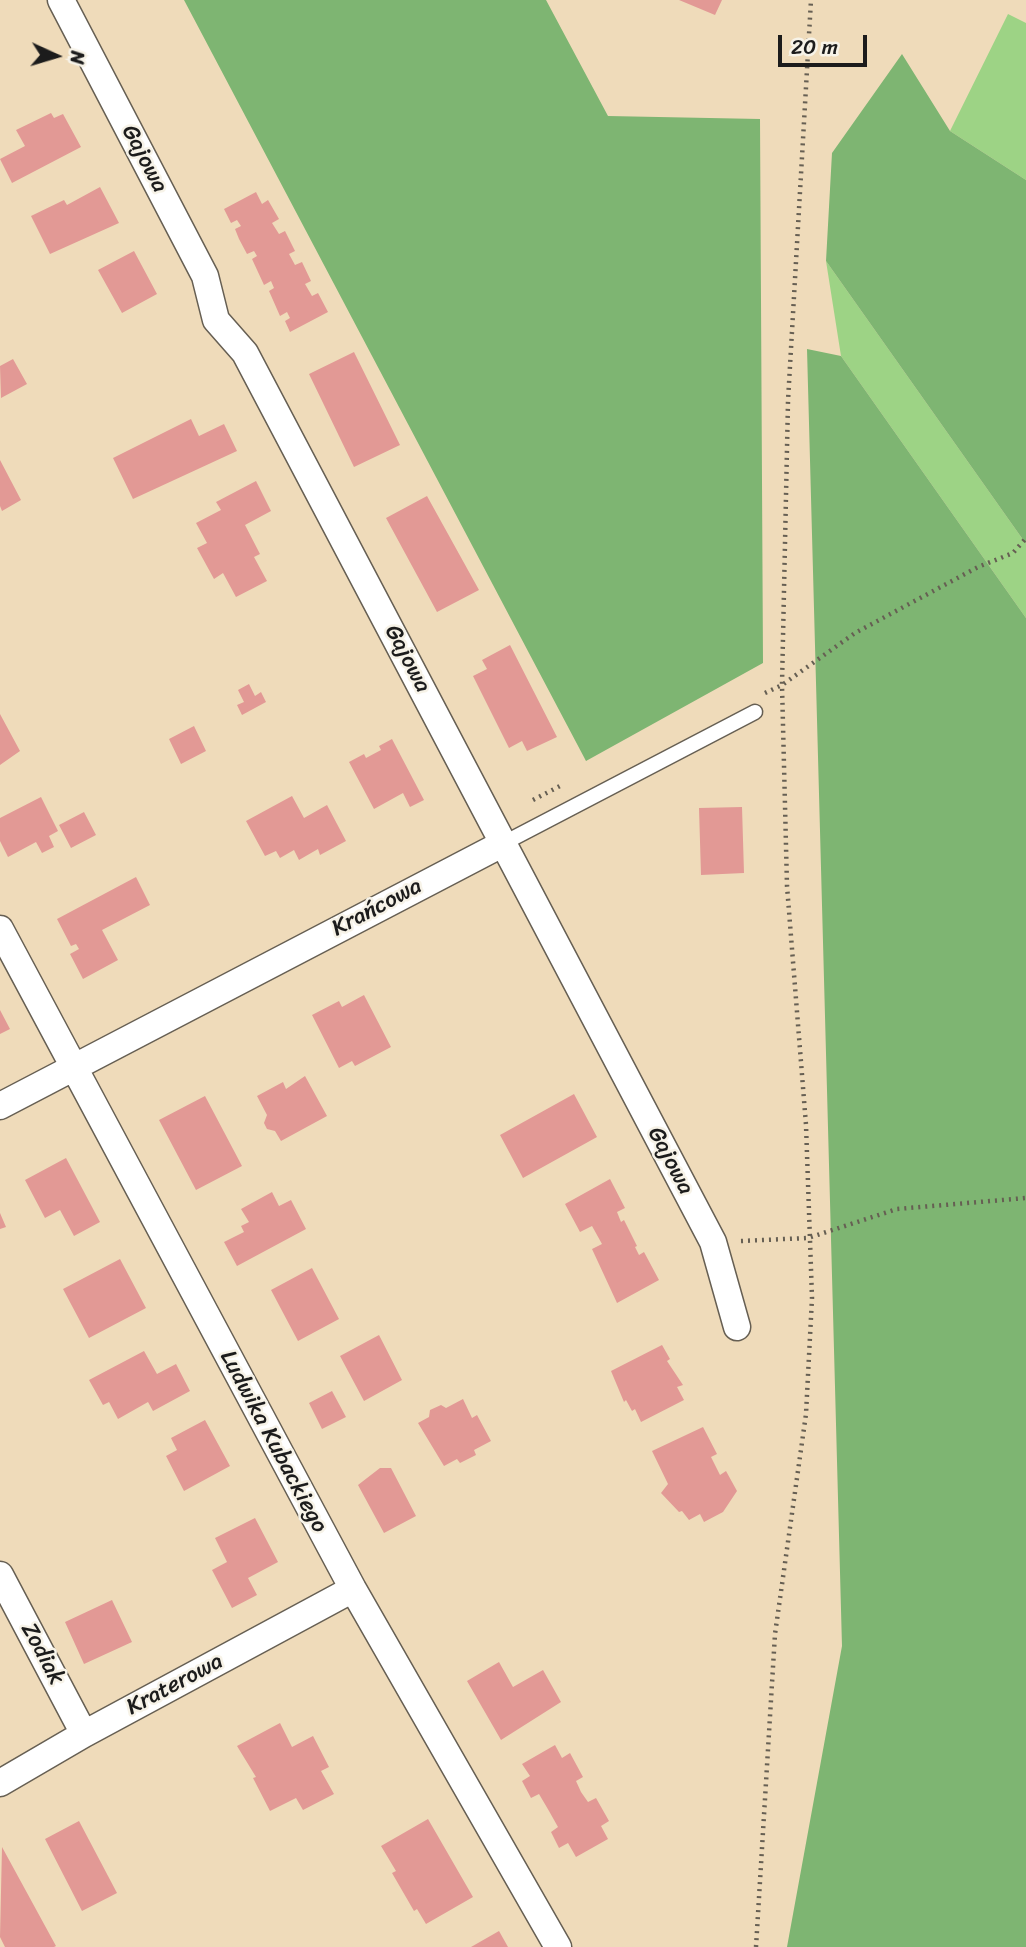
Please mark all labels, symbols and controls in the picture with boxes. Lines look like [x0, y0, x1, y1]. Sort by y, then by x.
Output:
north arrow [21, 21, 91, 91]
scale bar [781, 21, 870, 65]
text: 20 m [791, 28, 838, 66]
text: N [61, 50, 94, 65]
street label: Gajowa [115, 121, 173, 197]
street label: Gajowa [378, 621, 436, 697]
street label: Krańcowa [327, 873, 427, 943]
street label: Gajowa [641, 1123, 699, 1199]
street label: Ludwika Kubackiego [213, 1346, 333, 1538]
street label: Zodiak [14, 1618, 70, 1690]
street label: Kraterowa [122, 1648, 228, 1722]

